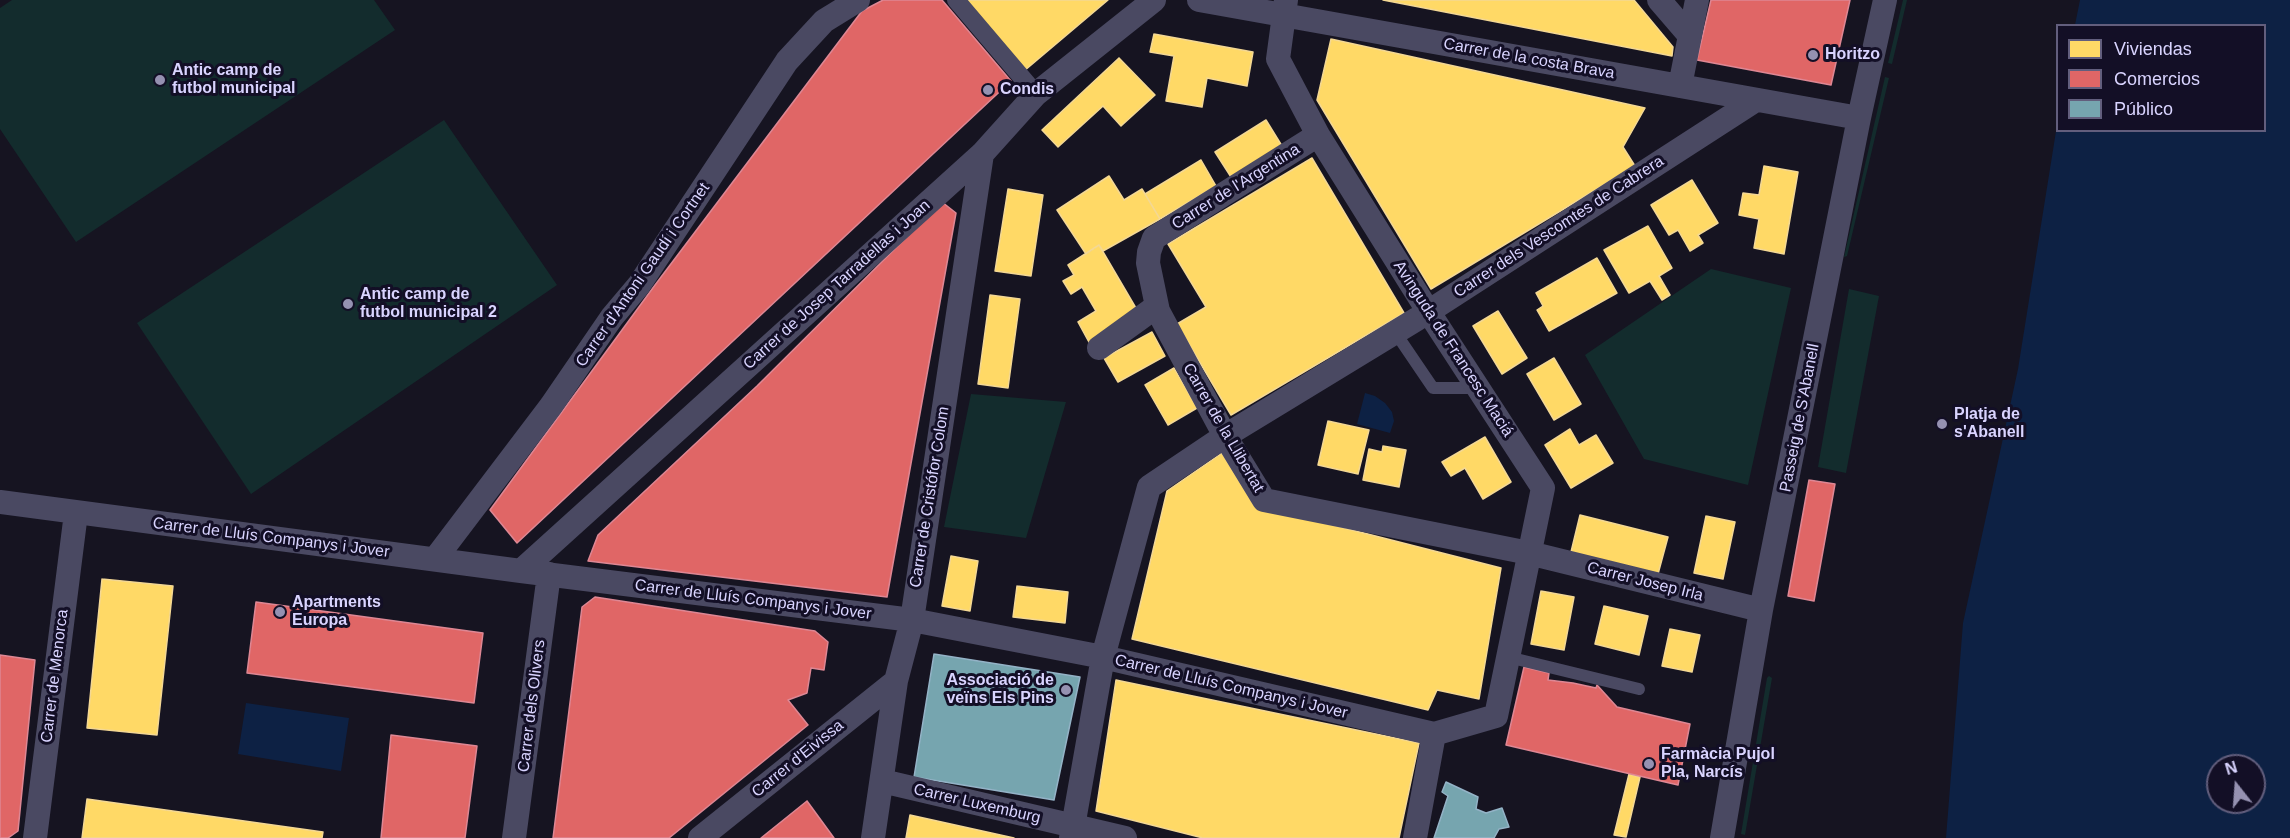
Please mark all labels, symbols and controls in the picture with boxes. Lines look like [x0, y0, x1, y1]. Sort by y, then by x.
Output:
legend [2056, 24, 2266, 132]
street label: Carrer de la costa Brava [1442, 34, 1616, 84]
text: Viviendas [2114, 39, 2192, 59]
place label: Horitzo [1825, 45, 1880, 65]
marker: Horitzo [1806, 48, 1820, 62]
place label: Antic camp de futbol municipal [172, 61, 296, 99]
text: Comercios [2114, 69, 2200, 89]
marker: Antic camp de futbol municipal [153, 73, 167, 87]
place label: Condis [1000, 80, 1054, 100]
marker: Condis [981, 83, 995, 97]
text: Público [2114, 99, 2173, 119]
street label: Carrer de l'Argentina [1169, 140, 1303, 234]
street label: Carrer dels Vescomtes de Cabrera [1450, 152, 1668, 302]
street label: Carrer d'Antoni Gaudí i Cortnet [572, 179, 714, 371]
street label: Carrer de Josep Tarradellas i Joan [740, 196, 934, 374]
street label: Avinguda de Francesc Maciá [1389, 257, 1517, 441]
place label: Antic camp de futbol municipal 2 [360, 285, 497, 323]
marker: Antic camp de futbol municipal 2 [341, 297, 355, 311]
street label: Passeig de S'Abanell [1776, 342, 1824, 494]
street label: Carrer de la Llibertat [1178, 360, 1268, 496]
street label: Carrer de Cristófor Colom [906, 405, 954, 589]
place label: Platja de s'Abanell [1954, 405, 2024, 443]
marker: Platja de s'Abanell [1935, 417, 1949, 431]
street label: Carrer de Lluís Companys i Jover [152, 514, 390, 562]
street label: Carrer Josep Irla [1585, 558, 1705, 606]
street label: Carrer de Lluís Companys i Jover [634, 576, 872, 624]
place label: Apartments Europa [292, 593, 381, 631]
marker: Apartments Europa [273, 605, 287, 619]
street label: Carrer de Menorca [37, 608, 73, 744]
street label: Carrer dels Olivers [514, 639, 550, 773]
street label: Carrer de Lluís Companys i Jover [1113, 651, 1349, 723]
place label: Associació de veïns Els Pins [946, 671, 1054, 709]
marker: Associació de veïns Els Pins [1059, 683, 1073, 697]
street label: Carrer d'Eivissa [748, 716, 848, 802]
place label: Farmàcia Pujol Pla, Narcís [1661, 745, 1775, 783]
north arrow [2206, 754, 2266, 814]
marker: Farmàcia Pujol Pla, Narcís [1642, 757, 1656, 771]
text: N [2223, 758, 2239, 778]
street label: Carrer Luxemburg [912, 780, 1042, 828]

